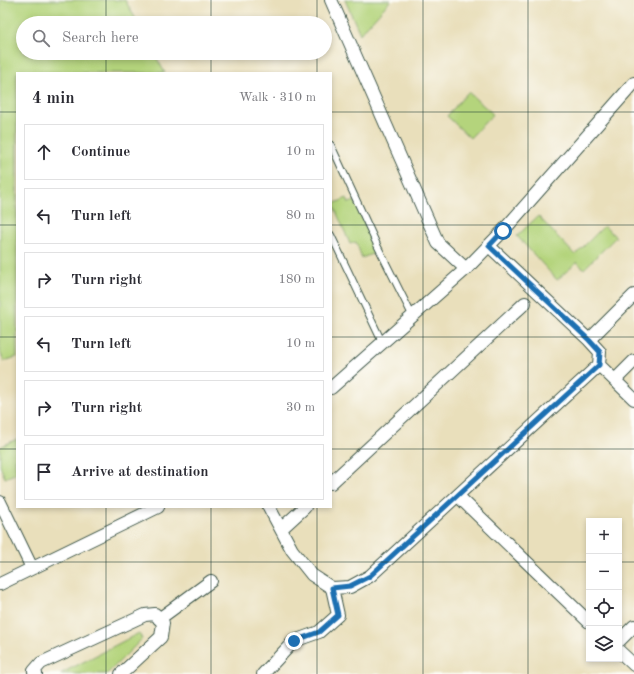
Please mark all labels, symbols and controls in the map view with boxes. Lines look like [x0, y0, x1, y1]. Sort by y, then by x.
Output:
search box [16, 16, 332, 60]
icon: search [30, 27, 52, 49]
text: Search here [62, 31, 139, 46]
text: 4 min [32, 90, 75, 107]
text: Walk · 310 m [239, 91, 316, 104]
icon: ahead [33, 141, 55, 163]
text: Continue [71, 145, 130, 160]
text: 10 m [286, 145, 315, 158]
icon: left [33, 205, 55, 227]
text: Turn left [71, 209, 131, 224]
text: 80 m [286, 209, 315, 222]
route start [494, 222, 512, 240]
icon: right [33, 269, 55, 291]
text: Turn right [71, 273, 142, 288]
text: 180 m [278, 273, 315, 286]
icon: left [33, 333, 55, 355]
text: Turn left [71, 337, 131, 352]
text: 10 m [286, 337, 315, 350]
icon: right [33, 397, 55, 419]
text: Turn right [71, 401, 142, 416]
text: 30 m [286, 401, 315, 414]
icon: arrive [33, 461, 55, 483]
text: Arrive at destination [71, 465, 209, 480]
map controls [586, 518, 622, 662]
button: + [586, 518, 622, 554]
button: − [586, 554, 622, 590]
button: locate [586, 590, 622, 626]
button: layers [586, 626, 622, 662]
route end [285, 632, 303, 650]

